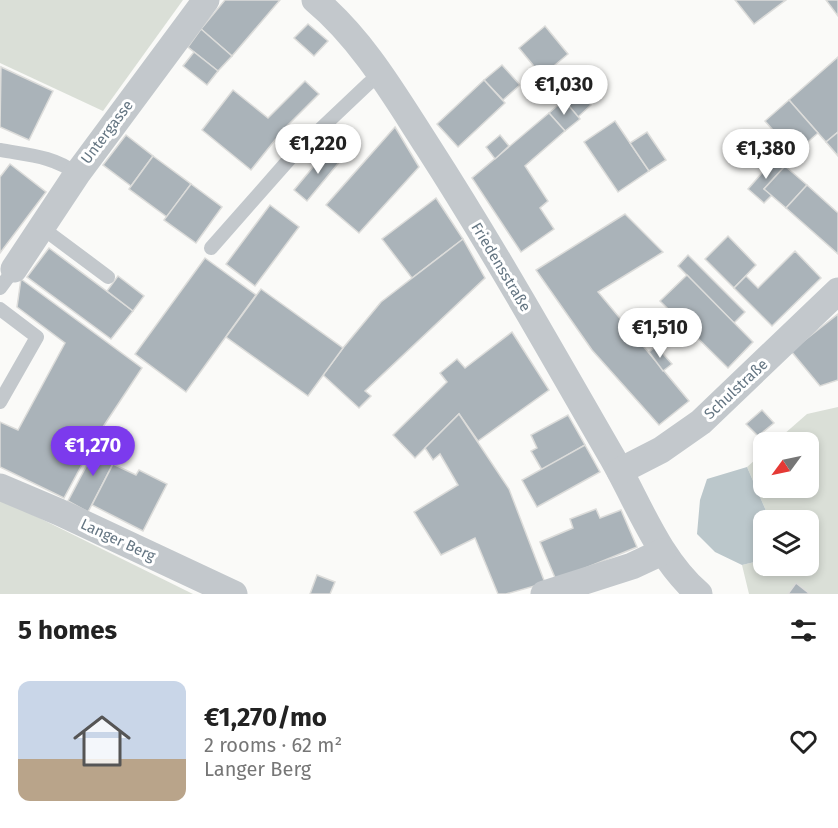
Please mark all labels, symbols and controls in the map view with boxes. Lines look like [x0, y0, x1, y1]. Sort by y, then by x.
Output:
pin: €1,030 [515, 65, 613, 116]
text: €1,030 [535, 72, 593, 96]
street label: Untergasse [77, 97, 137, 167]
pin: €1,220 [269, 124, 367, 175]
pin: €1,380 [717, 129, 815, 180]
text: €1,220 [289, 131, 347, 155]
text: €1,380 [736, 136, 796, 160]
street label: Friedensstraße [467, 219, 535, 315]
pin: €1,510 [611, 308, 709, 359]
text: €1,510 [632, 315, 688, 339]
street label: Schulstraße [701, 355, 771, 423]
pin: €1,270 [44, 426, 142, 477]
north arrow [753, 432, 819, 498]
map controls [753, 432, 819, 576]
text: €1,270 [65, 433, 121, 457]
button: layers [753, 510, 819, 576]
street label: Langer Berg [78, 515, 158, 565]
icon: filters [787, 614, 820, 647]
text: 5 homes [18, 615, 117, 646]
text: €1,270/mo [204, 702, 327, 733]
icon: home [66, 705, 138, 777]
icon: heart [787, 725, 820, 758]
text: 2 rooms · 62 m² [204, 733, 342, 757]
text: Langer Berg [204, 757, 311, 781]

